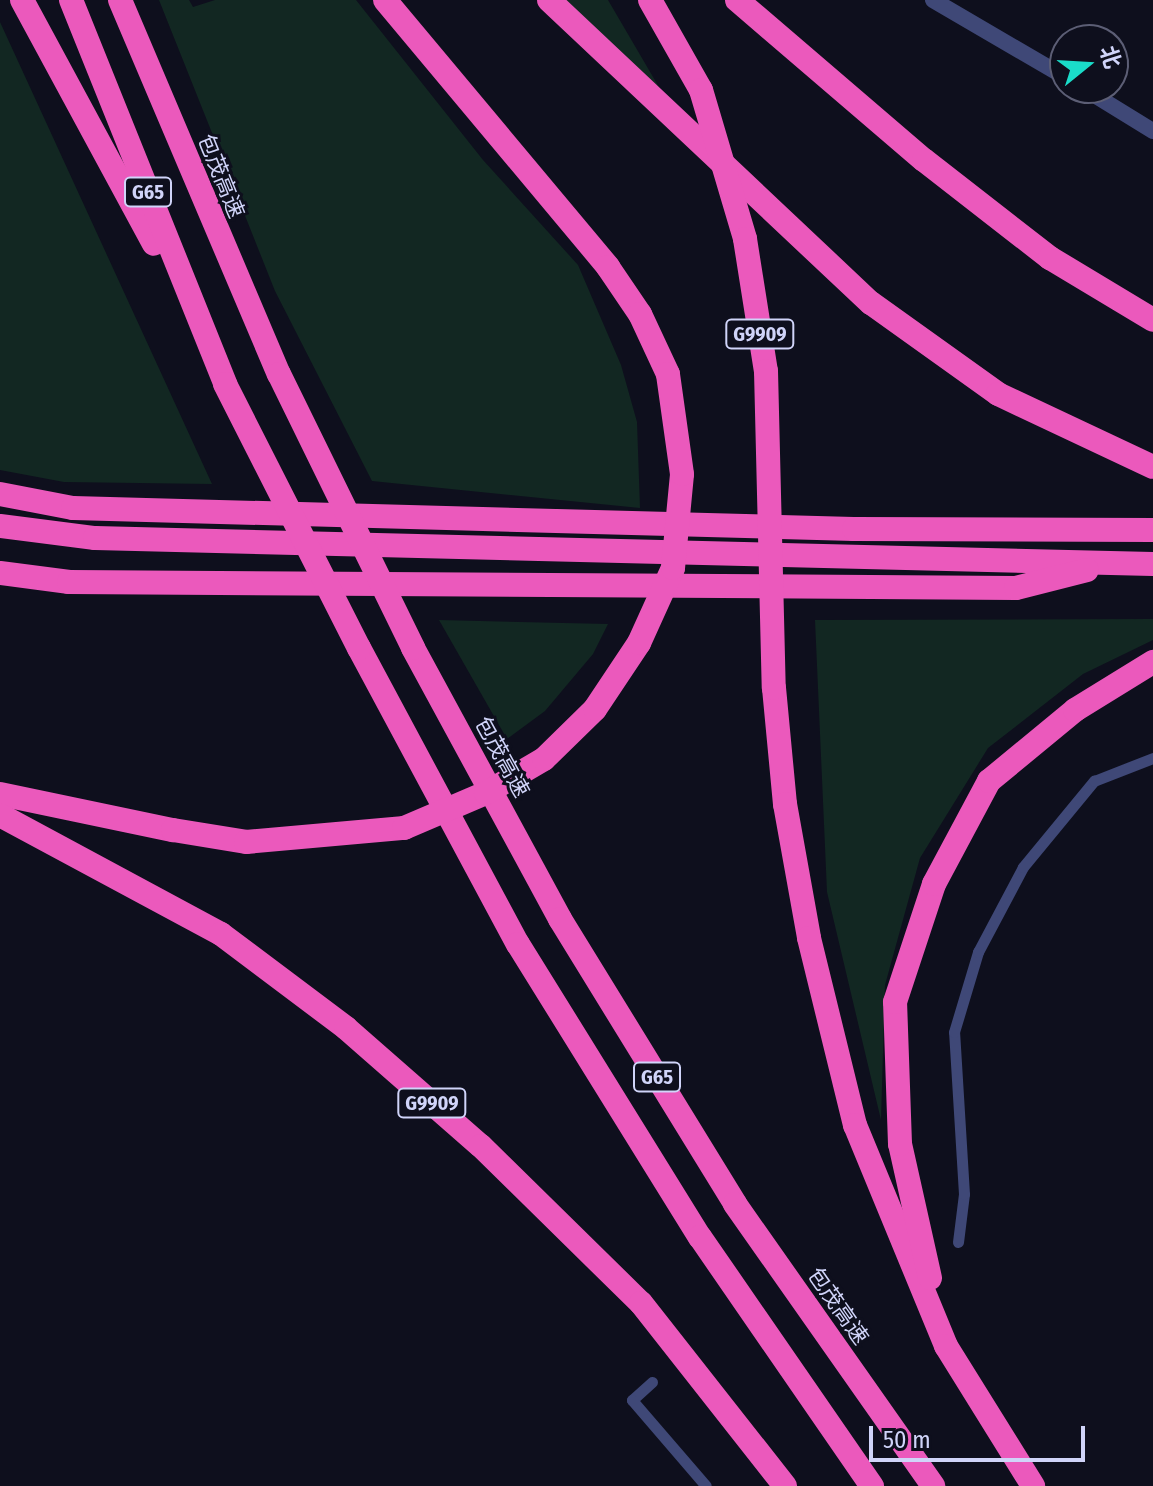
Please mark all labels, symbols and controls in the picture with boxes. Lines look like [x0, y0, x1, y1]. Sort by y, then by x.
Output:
north arrow [1049, 24, 1129, 104]
text: 北 [1094, 42, 1127, 72]
street label: 包茂高速 [192, 130, 250, 222]
road number: G65 [124, 176, 172, 208]
road number: G9909 [724, 318, 796, 350]
street label: 包茂高速 [469, 712, 535, 802]
road number: G65 [633, 1061, 681, 1093]
road number: G9909 [396, 1087, 468, 1119]
street label: 包茂高速 [802, 1262, 874, 1350]
scale bar [873, 1410, 1089, 1460]
text: 50 m [883, 1426, 931, 1454]

